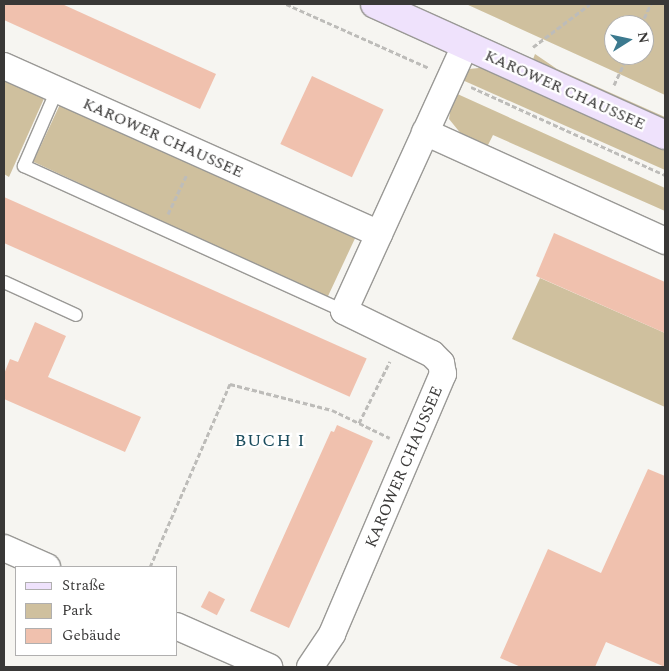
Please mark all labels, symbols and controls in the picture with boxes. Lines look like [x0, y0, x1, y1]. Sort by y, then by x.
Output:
north arrow [604, 15, 654, 65]
text: N [632, 30, 655, 45]
street label: KAROWER CHAUSSEE [482, 46, 648, 134]
street label: KAROWER CHAUSSEE [80, 94, 246, 182]
street label: KAROWER CHAUSSEE [361, 383, 447, 551]
district label: BUCH I [234, 430, 306, 452]
legend [15, 566, 178, 656]
text: Straße [62, 574, 105, 597]
text: Park [62, 599, 93, 622]
text: Gebäude [62, 624, 121, 647]

